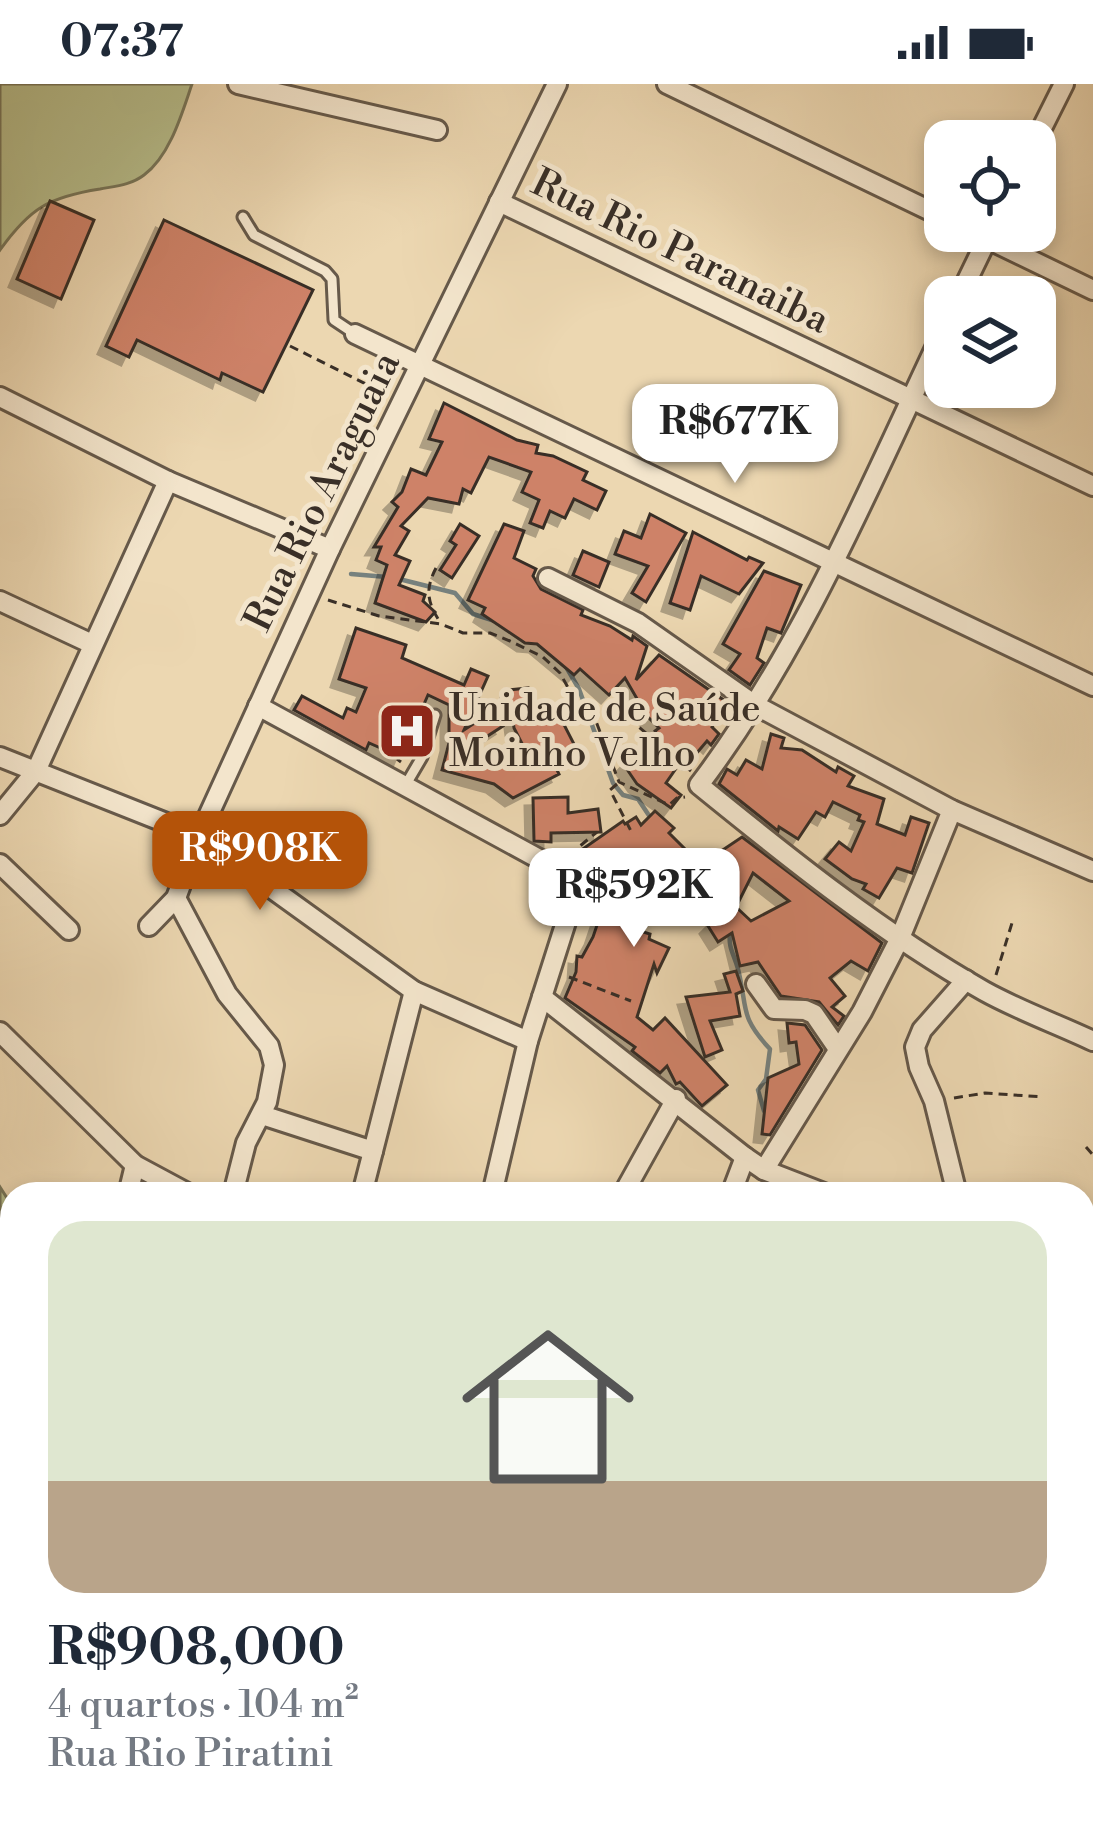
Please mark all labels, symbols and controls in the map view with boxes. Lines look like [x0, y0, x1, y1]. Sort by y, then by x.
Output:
text: 07:37 [60, 14, 184, 71]
map controls [924, 120, 1056, 408]
button: locate [924, 120, 1056, 252]
street label: Rua Rio Paranaiba [523, 159, 837, 345]
button: layers [924, 276, 1056, 408]
street label: Rua Rio Araguaia [234, 344, 412, 640]
pin: R$677K [637, 384, 833, 486]
text: R$677K [659, 398, 811, 447]
place label: Unidade de Saúde Moinho Velho [449, 685, 761, 779]
hospital icon: Unidade de Saúde Moinho Velho [376, 700, 438, 762]
pin: R$908K [162, 811, 358, 913]
text: R$908K [179, 825, 341, 874]
pin: R$592K [536, 848, 732, 950]
text: R$592K [556, 862, 712, 911]
icon: home [440, 1299, 656, 1515]
text: R$908,000 [48, 1617, 345, 1681]
text: 4 quartos · 104 m² [48, 1681, 359, 1730]
text: Rua Rio Piratini [48, 1730, 333, 1779]

